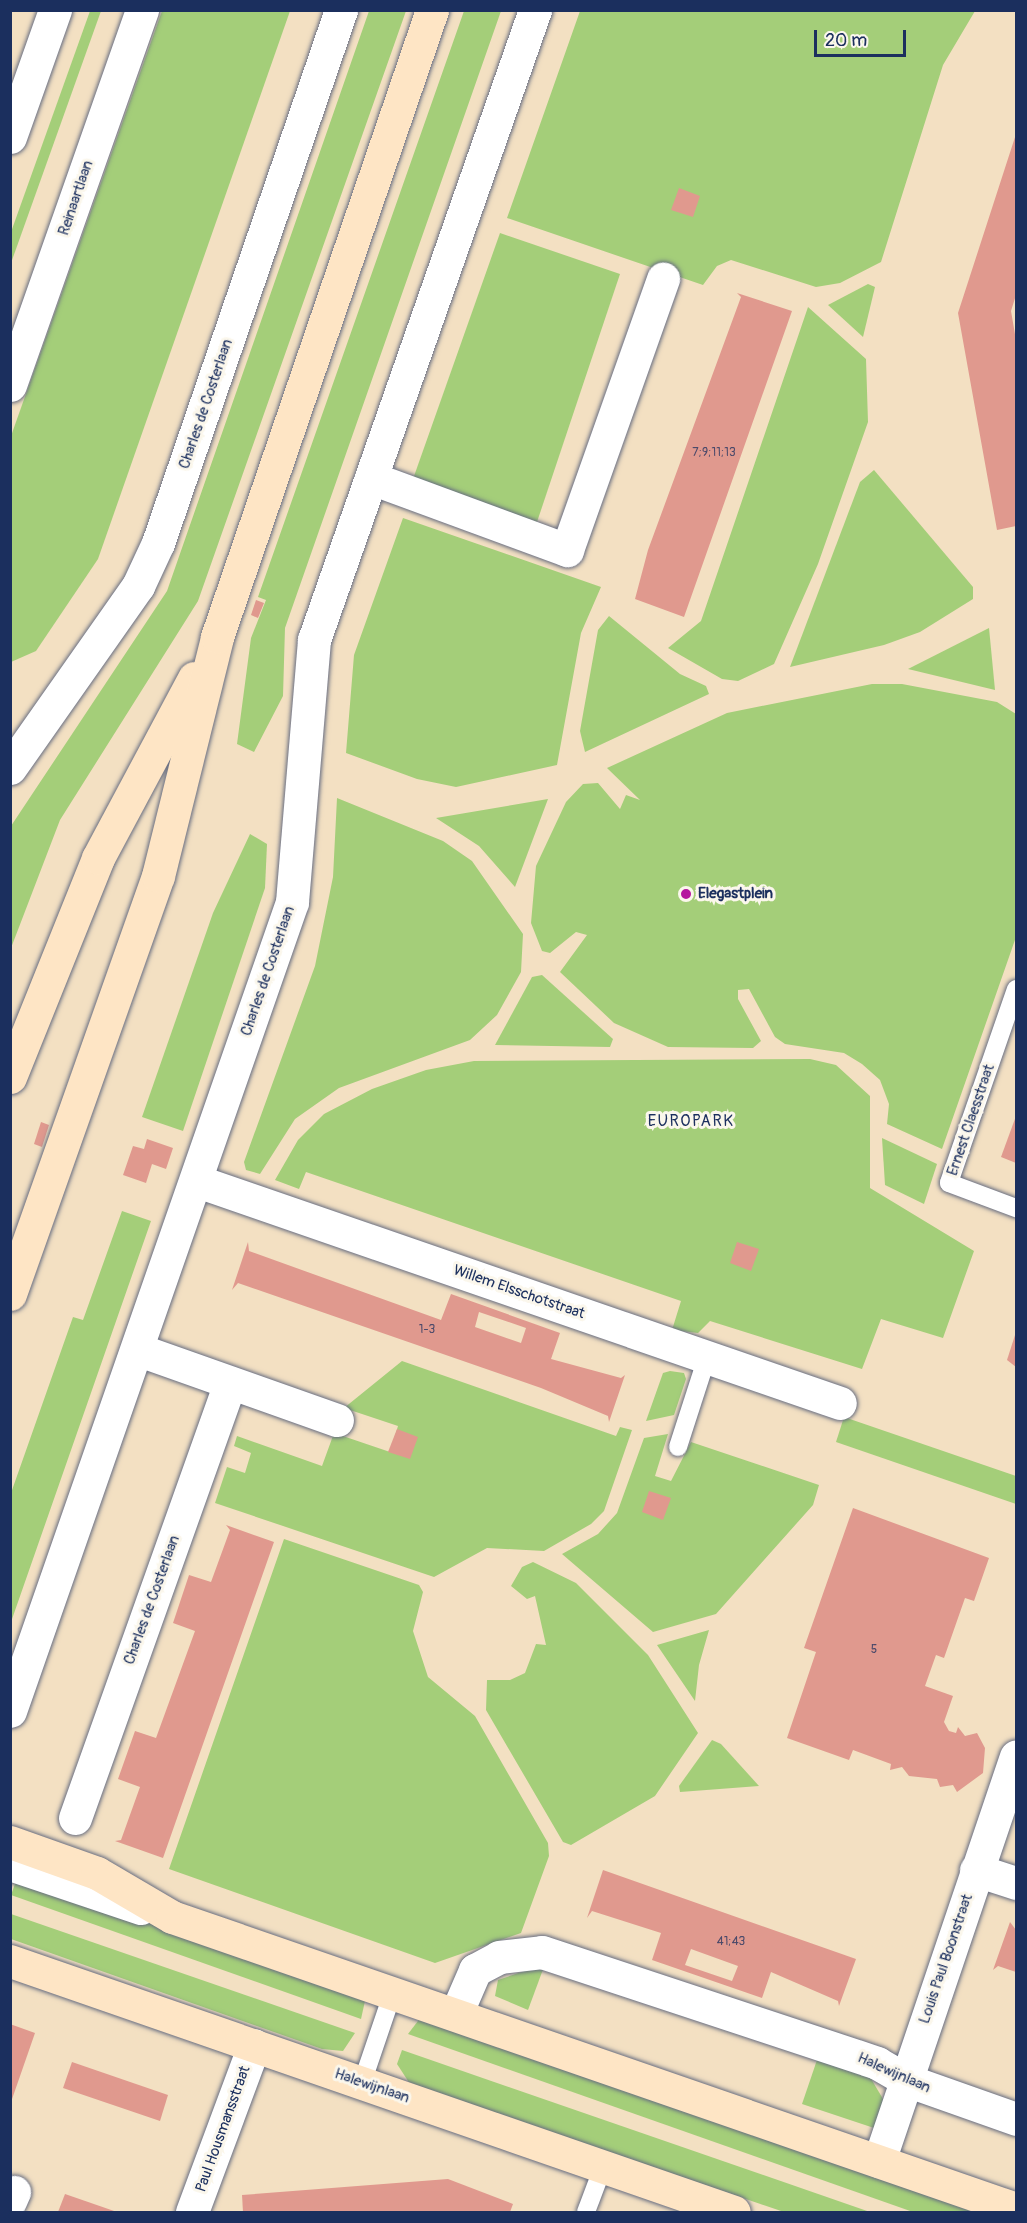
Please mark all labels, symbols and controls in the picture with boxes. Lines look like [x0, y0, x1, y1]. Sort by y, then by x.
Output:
scale bar [817, 18, 908, 56]
text: 20 m [825, 29, 867, 52]
street label: Reinaartlaan [55, 158, 97, 238]
street label: Charles de Costerlaan [175, 337, 237, 471]
house number: 7;9;11;13 [692, 446, 736, 460]
place label: Elegastplein [698, 885, 773, 903]
marker: Elegastplein [679, 887, 693, 901]
street label: Charles de Costerlaan [237, 904, 299, 1038]
street label: Ernest Claesstraat [944, 1062, 998, 1178]
district label: EUROPARK [648, 1111, 734, 1131]
street label: Willem Elsschotstraat [451, 1261, 587, 1323]
house number: 1-3 [419, 1323, 435, 1337]
street label: Charles de Costerlaan [120, 1533, 184, 1667]
house number: 5 [871, 1643, 877, 1657]
street label: Louis Paul Boonstraat [915, 1892, 977, 2026]
house number: 41;43 [717, 1935, 745, 1949]
street label: Halewijnlaan [855, 2049, 933, 2097]
street label: Paul Housmansstraat [192, 2063, 254, 2195]
street label: Halewijnlaan [332, 2065, 412, 2107]

